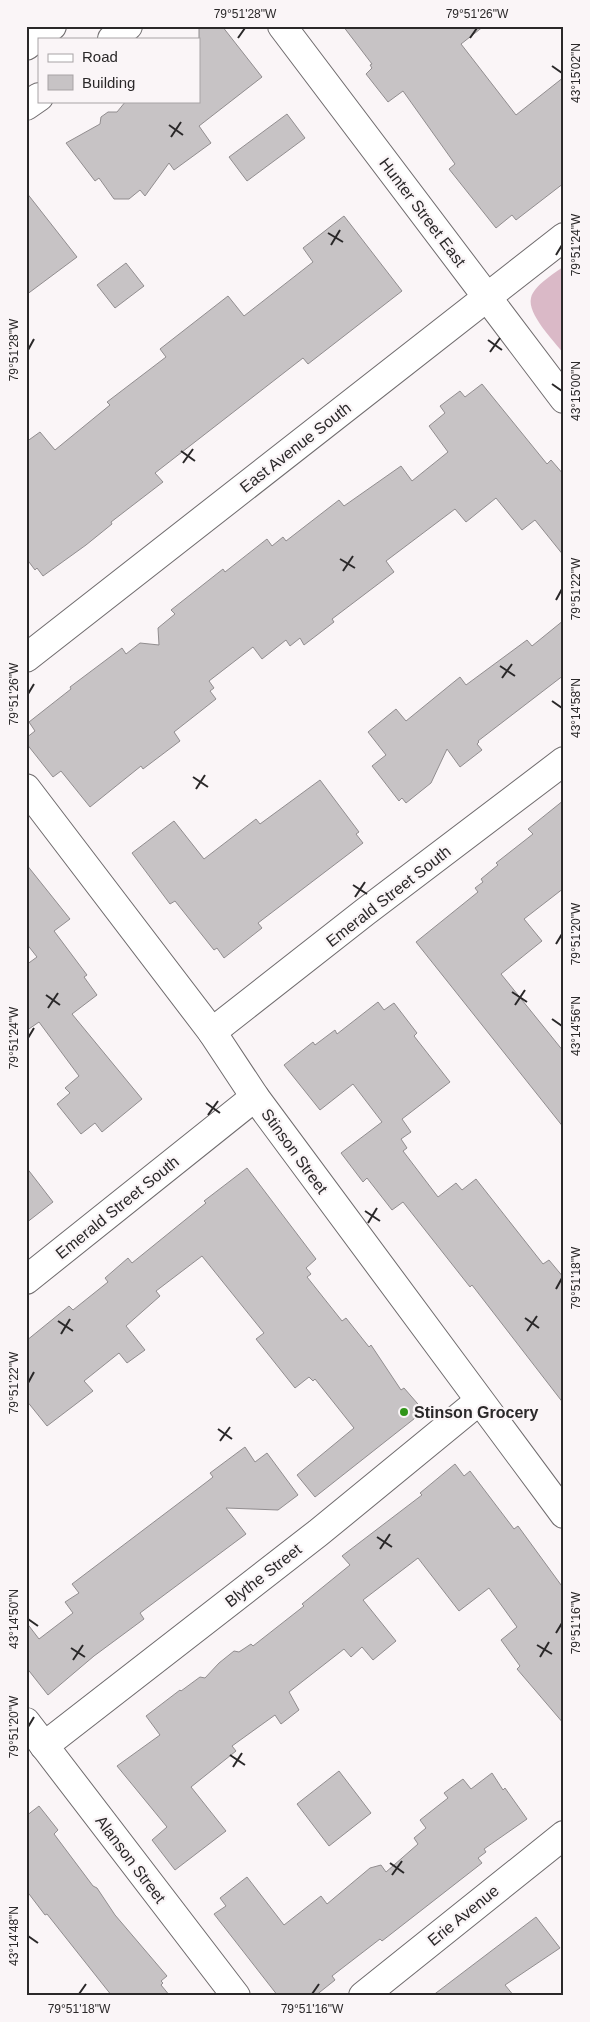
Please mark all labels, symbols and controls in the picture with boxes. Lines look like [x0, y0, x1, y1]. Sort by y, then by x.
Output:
text: 79°51'28"W [214, 7, 277, 21]
text: 79°51'26"W [446, 7, 509, 21]
legend [38, 38, 200, 102]
text: 43°15'02"N [569, 43, 583, 103]
text: Road [82, 48, 118, 65]
text: Building [82, 74, 135, 91]
street label: Hunter Street East [376, 155, 469, 270]
text: 79°51'24"W [569, 213, 583, 276]
text: 79°51'28"W [7, 318, 21, 381]
text: 43°15'00"N [569, 361, 583, 421]
street label: East Avenue South [237, 399, 354, 496]
text: 79°51'22"W [569, 557, 583, 620]
text: 79°51'26"W [7, 662, 21, 725]
text: 43°14'58"N [569, 678, 583, 738]
street label: Emerald Street South [323, 843, 454, 950]
text: 79°51'20"W [569, 902, 583, 965]
text: 43°14'56"N [569, 996, 583, 1056]
text: 79°51'24"W [7, 1006, 21, 1069]
street label: Stinson Street [258, 1106, 331, 1197]
street label: Emerald Street South [53, 1153, 182, 1262]
text: 79°51'18"W [569, 1246, 583, 1309]
text: 79°51'22"W [7, 1351, 21, 1414]
place label: Stinson Grocery [414, 1404, 539, 1421]
marker: Stinson Grocery [398, 1406, 410, 1418]
street label: Blythe Street [222, 1540, 305, 1610]
text: 43°14'50"N [7, 1589, 21, 1649]
text: 79°51'16"W [569, 1591, 583, 1654]
text: 79°51'20"W [7, 1695, 21, 1758]
street label: Alanson Street [92, 1812, 169, 1907]
street label: Erie Avenue [425, 1882, 502, 1949]
text: 43°14'48"N [7, 1906, 21, 1966]
text: 79°51'18"W [48, 2002, 111, 2016]
text: 79°51'16"W [281, 2002, 344, 2016]

